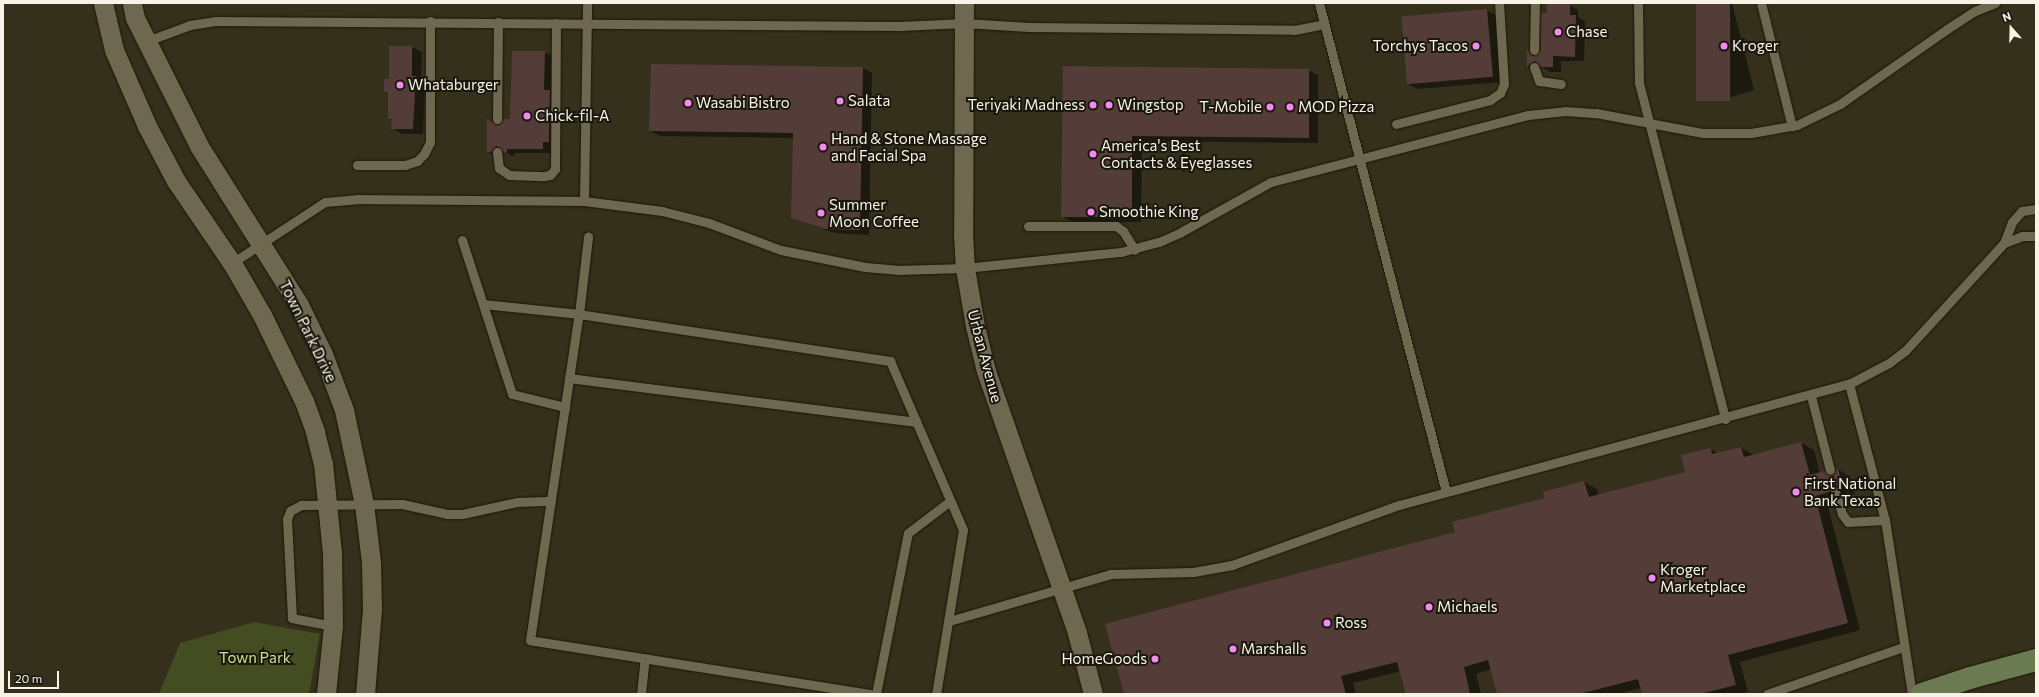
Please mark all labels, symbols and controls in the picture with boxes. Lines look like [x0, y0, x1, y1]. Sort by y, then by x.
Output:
north arrow [1991, 8, 2031, 48]
text: N [2001, 9, 2013, 24]
place label: Chase [1566, 23, 1607, 41]
marker: Chase [1553, 27, 1563, 37]
place label: Torchys Tacos [1372, 37, 1468, 55]
place label: Kroger [1732, 37, 1779, 55]
marker: Torchys Tacos [1471, 41, 1481, 51]
marker: Kroger [1719, 41, 1729, 51]
place label: Whataburger [408, 76, 499, 94]
marker: Whataburger [395, 80, 405, 90]
place label: Salata [848, 92, 890, 110]
place label: Wasabi Bistro [696, 94, 790, 112]
marker: Salata [835, 96, 845, 106]
place label: Teriyaki Madness [968, 96, 1085, 114]
place label: Wingstop [1117, 96, 1184, 114]
marker: Wasabi Bistro [683, 98, 693, 108]
place label: T-Mobile [1199, 98, 1262, 116]
place label: MOD Pizza [1298, 98, 1374, 116]
marker: Teriyaki Madness [1088, 100, 1098, 110]
marker: Wingstop [1104, 100, 1114, 110]
marker: T-Mobile [1265, 102, 1275, 112]
marker: MOD Pizza [1285, 102, 1295, 112]
place label: Chick-fil-A [535, 107, 609, 125]
marker: Chick-fil-A [522, 111, 532, 121]
place label: Hand & Stone Massage and Facial Spa [831, 129, 987, 164]
place label: America's Best Contacts & Eyeglasses [1101, 136, 1252, 171]
marker: Hand & Stone Massage and Facial Spa [818, 142, 828, 152]
marker: America's Best Contacts & Eyeglasses [1088, 149, 1098, 159]
place label: Summer Moon Coffee [829, 195, 919, 230]
place label: Smoothie King [1099, 203, 1199, 221]
marker: Smoothie King [1086, 207, 1096, 217]
marker: Summer Moon Coffee [816, 208, 826, 218]
street label: Town Park Drive [276, 277, 340, 385]
street label: Urban Avenue [964, 308, 1006, 404]
place label: First National Bank Texas [1804, 474, 1896, 509]
marker: First National Bank Texas [1791, 487, 1801, 497]
place label: Kroger Marketplace [1660, 560, 1746, 595]
marker: Kroger Marketplace [1647, 573, 1657, 583]
place label: Michaels [1437, 598, 1498, 616]
marker: Michaels [1424, 602, 1434, 612]
place label: Ross [1335, 614, 1367, 632]
marker: Ross [1322, 618, 1332, 628]
place label: Marshalls [1241, 640, 1307, 658]
marker: Marshalls [1228, 644, 1238, 654]
park label: Town Park [219, 649, 291, 667]
place label: HomeGoods [1061, 650, 1147, 668]
marker: HomeGoods [1150, 654, 1160, 664]
scale bar [10, 663, 61, 689]
text: 20 m [15, 671, 42, 685]

